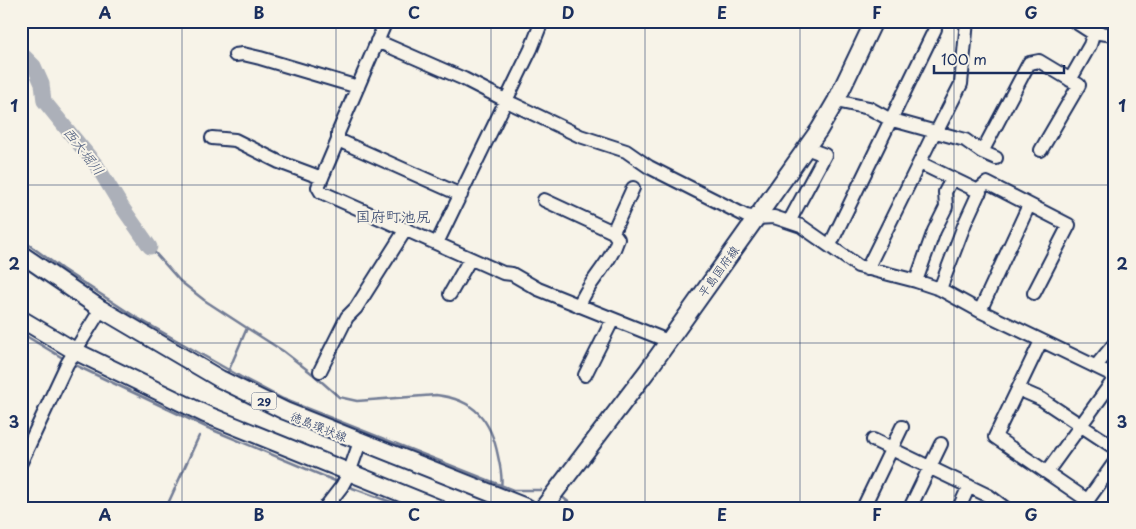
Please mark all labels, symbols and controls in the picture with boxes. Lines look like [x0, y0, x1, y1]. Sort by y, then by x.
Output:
text: A [99, 0, 112, 24]
text: B [254, 0, 265, 24]
text: C [408, 0, 420, 24]
text: D [562, 0, 574, 24]
text: E [717, 0, 727, 24]
text: F [872, 0, 882, 24]
text: G [1024, 0, 1038, 24]
scale bar [934, 42, 1064, 74]
text: 100 m [941, 47, 987, 70]
text: 1 [10, 93, 18, 117]
text: 1 [1118, 93, 1126, 117]
water label: 西大堀川 [58, 122, 110, 180]
district label: 国府町池尻 [355, 204, 431, 227]
street label: 平島国府線 [693, 241, 743, 301]
text: 2 [8, 251, 20, 275]
text: 2 [1116, 251, 1128, 275]
road number: 29 [252, 392, 276, 410]
street label: 徳島環状線 [288, 406, 350, 446]
text: 3 [9, 409, 19, 433]
text: 3 [1117, 409, 1127, 433]
text: A [99, 502, 112, 526]
text: B [254, 502, 265, 526]
text: C [408, 502, 420, 526]
text: D [562, 502, 574, 526]
text: E [717, 502, 727, 526]
text: F [872, 502, 882, 526]
text: G [1024, 502, 1038, 526]

